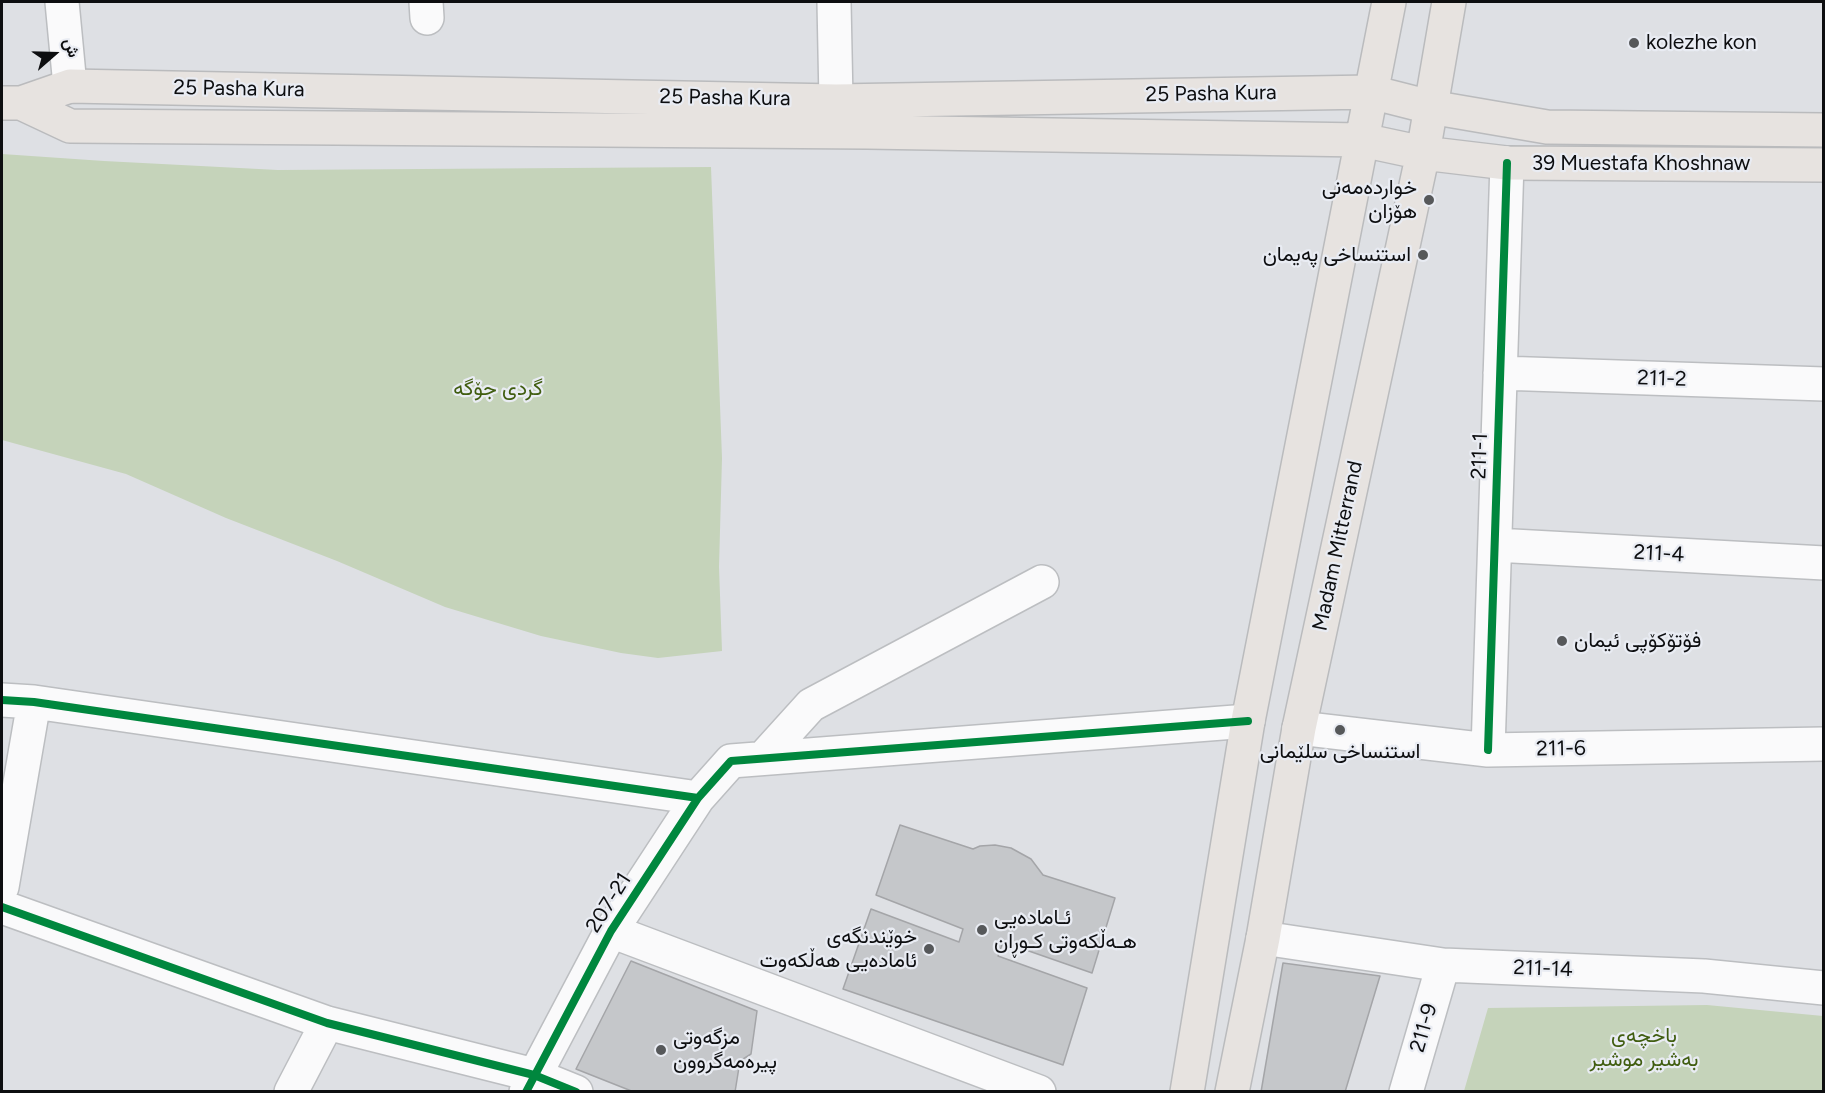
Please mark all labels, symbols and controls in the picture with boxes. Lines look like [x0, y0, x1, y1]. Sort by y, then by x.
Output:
north arrow [24, 24, 84, 84]
place label: kolezhe kon [1646, 30, 1757, 56]
text: ش [59, 35, 84, 60]
marker: kolezhe kon [1627, 36, 1641, 50]
street label: 25 Pasha Kura [173, 75, 305, 103]
street label: 25 Pasha Kura [1145, 80, 1277, 108]
street label: 25 Pasha Kura [659, 84, 791, 112]
street label: 39 Muestafa Khoshnaw [1532, 151, 1750, 177]
place label: خواردە‌مە‌نی ھۆزان [1322, 175, 1417, 225]
marker: خواردە‌مە‌نی ھۆزان [1422, 193, 1436, 207]
place label: استنساخی پە‌یمان [1263, 242, 1411, 268]
marker: استنساخی پە‌یمان [1416, 248, 1430, 262]
street label: 211-2 [1637, 366, 1687, 392]
park label: گردی جۆگە [453, 376, 543, 402]
street label: 211-1 [1467, 432, 1493, 480]
street label: Madam Mitterrand [1308, 459, 1368, 633]
street label: 211-4 [1633, 540, 1685, 568]
place label: فۆتۆکۆپی ئیمان [1574, 628, 1701, 654]
marker: فۆتۆکۆپی ئیمان [1555, 634, 1569, 648]
marker: استنساخی سلێمانی [1333, 723, 1347, 737]
street label: 211-6 [1536, 736, 1586, 762]
place label: استنساخی سلێمانی [1260, 739, 1420, 765]
street label: 207-21 [581, 868, 637, 938]
place label: ئـامادەیی هـەڵکەوتی کـوڕان [994, 905, 1137, 955]
marker: ئـامادەیی هـەڵکەوتی کـوڕان [975, 923, 989, 937]
place label: خوێندنگەی ئامادەیی هەڵکەوت [759, 924, 917, 974]
marker: خوێندنگەی ئامادەیی هەڵکەوت [922, 942, 936, 956]
street label: 211-14 [1513, 955, 1573, 983]
street label: 211-9 [1405, 1001, 1443, 1055]
park label: باخچەی بەشیر موشیر [1590, 1023, 1698, 1073]
place label: مزگەوتی پیرەمەگروون [673, 1025, 777, 1075]
marker: مزگەوتی پیرەمەگروون [654, 1043, 668, 1057]

